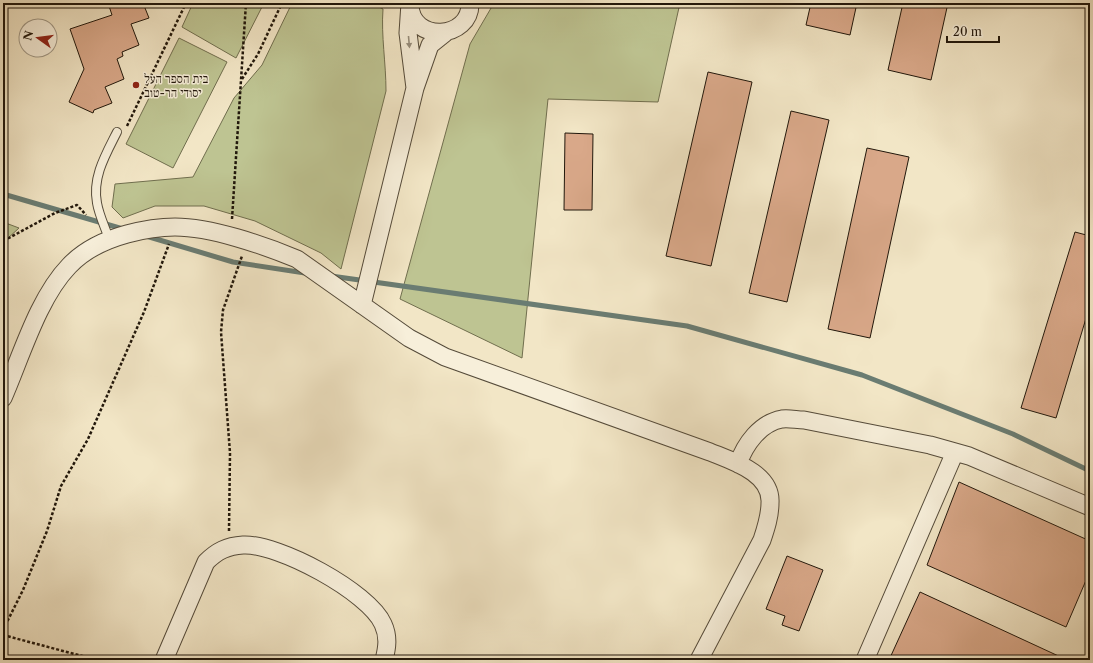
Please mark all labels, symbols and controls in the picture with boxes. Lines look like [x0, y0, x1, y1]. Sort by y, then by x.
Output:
north arrow [18, 18, 58, 58]
scale bar [947, 18, 999, 44]
text: 20 m [953, 24, 982, 39]
text: N [20, 29, 36, 42]
one-way arrow [406, 36, 413, 48]
place label: בית הספר העל יסודי הר-טוב [144, 71, 208, 100]
marker: בית הספר העל יסודי הר-טוב [131, 80, 141, 90]

